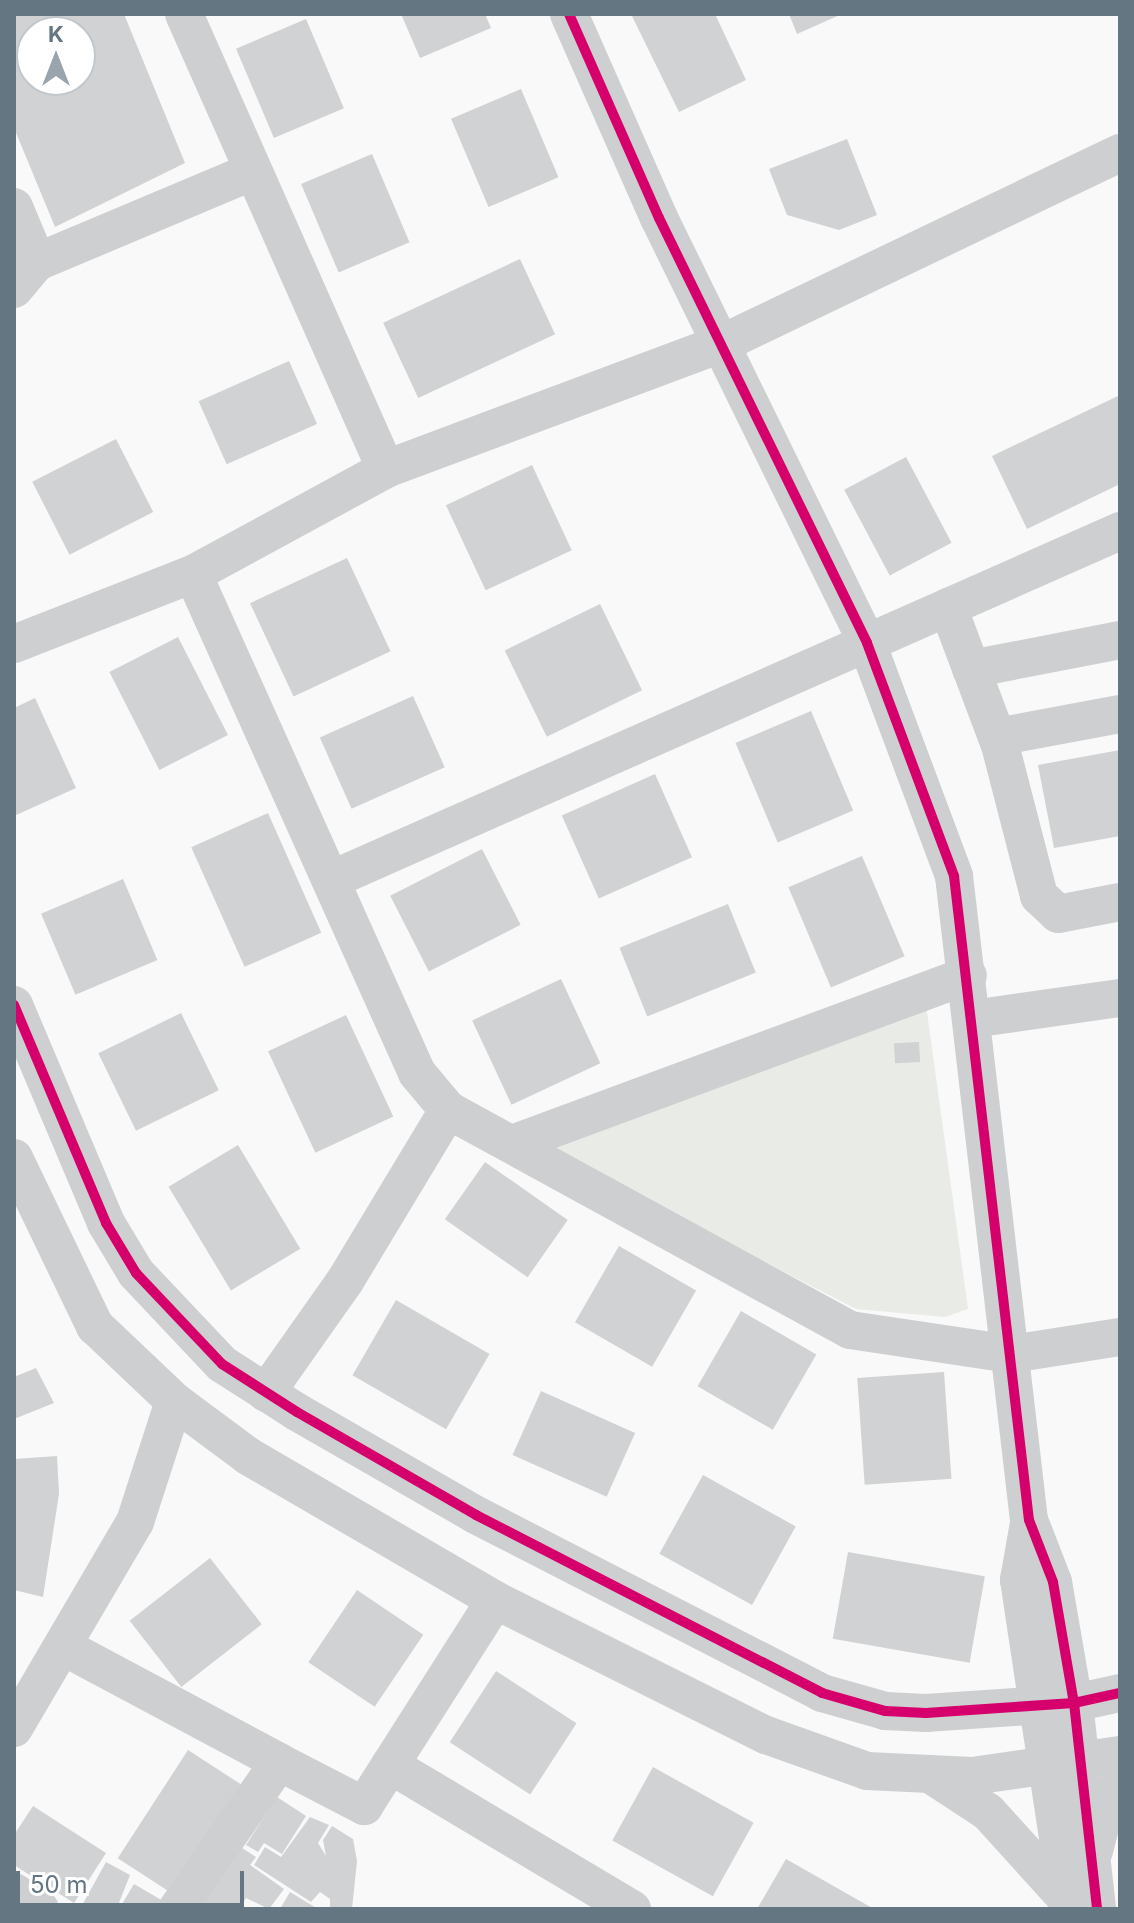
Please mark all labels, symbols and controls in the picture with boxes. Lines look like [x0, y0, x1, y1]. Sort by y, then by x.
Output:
north arrow [16, 16, 96, 96]
text: K [48, 21, 64, 47]
scale bar [20, 1855, 248, 1905]
text: 50 m [30, 1870, 88, 1899]

